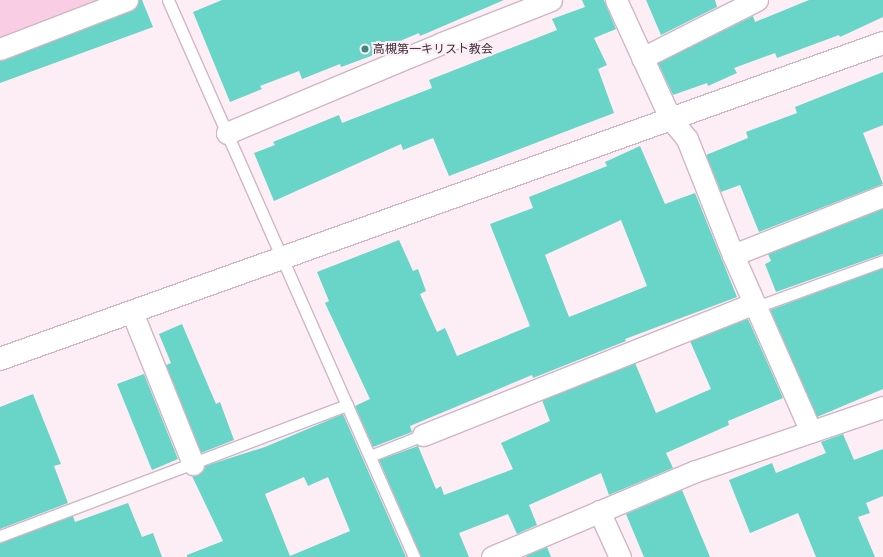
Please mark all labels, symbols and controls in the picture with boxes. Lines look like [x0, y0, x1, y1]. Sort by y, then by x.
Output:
place label: 高槻第一キリスト教会 [373, 42, 493, 56]
marker: 高槻第一キリスト教会 [360, 44, 370, 54]

